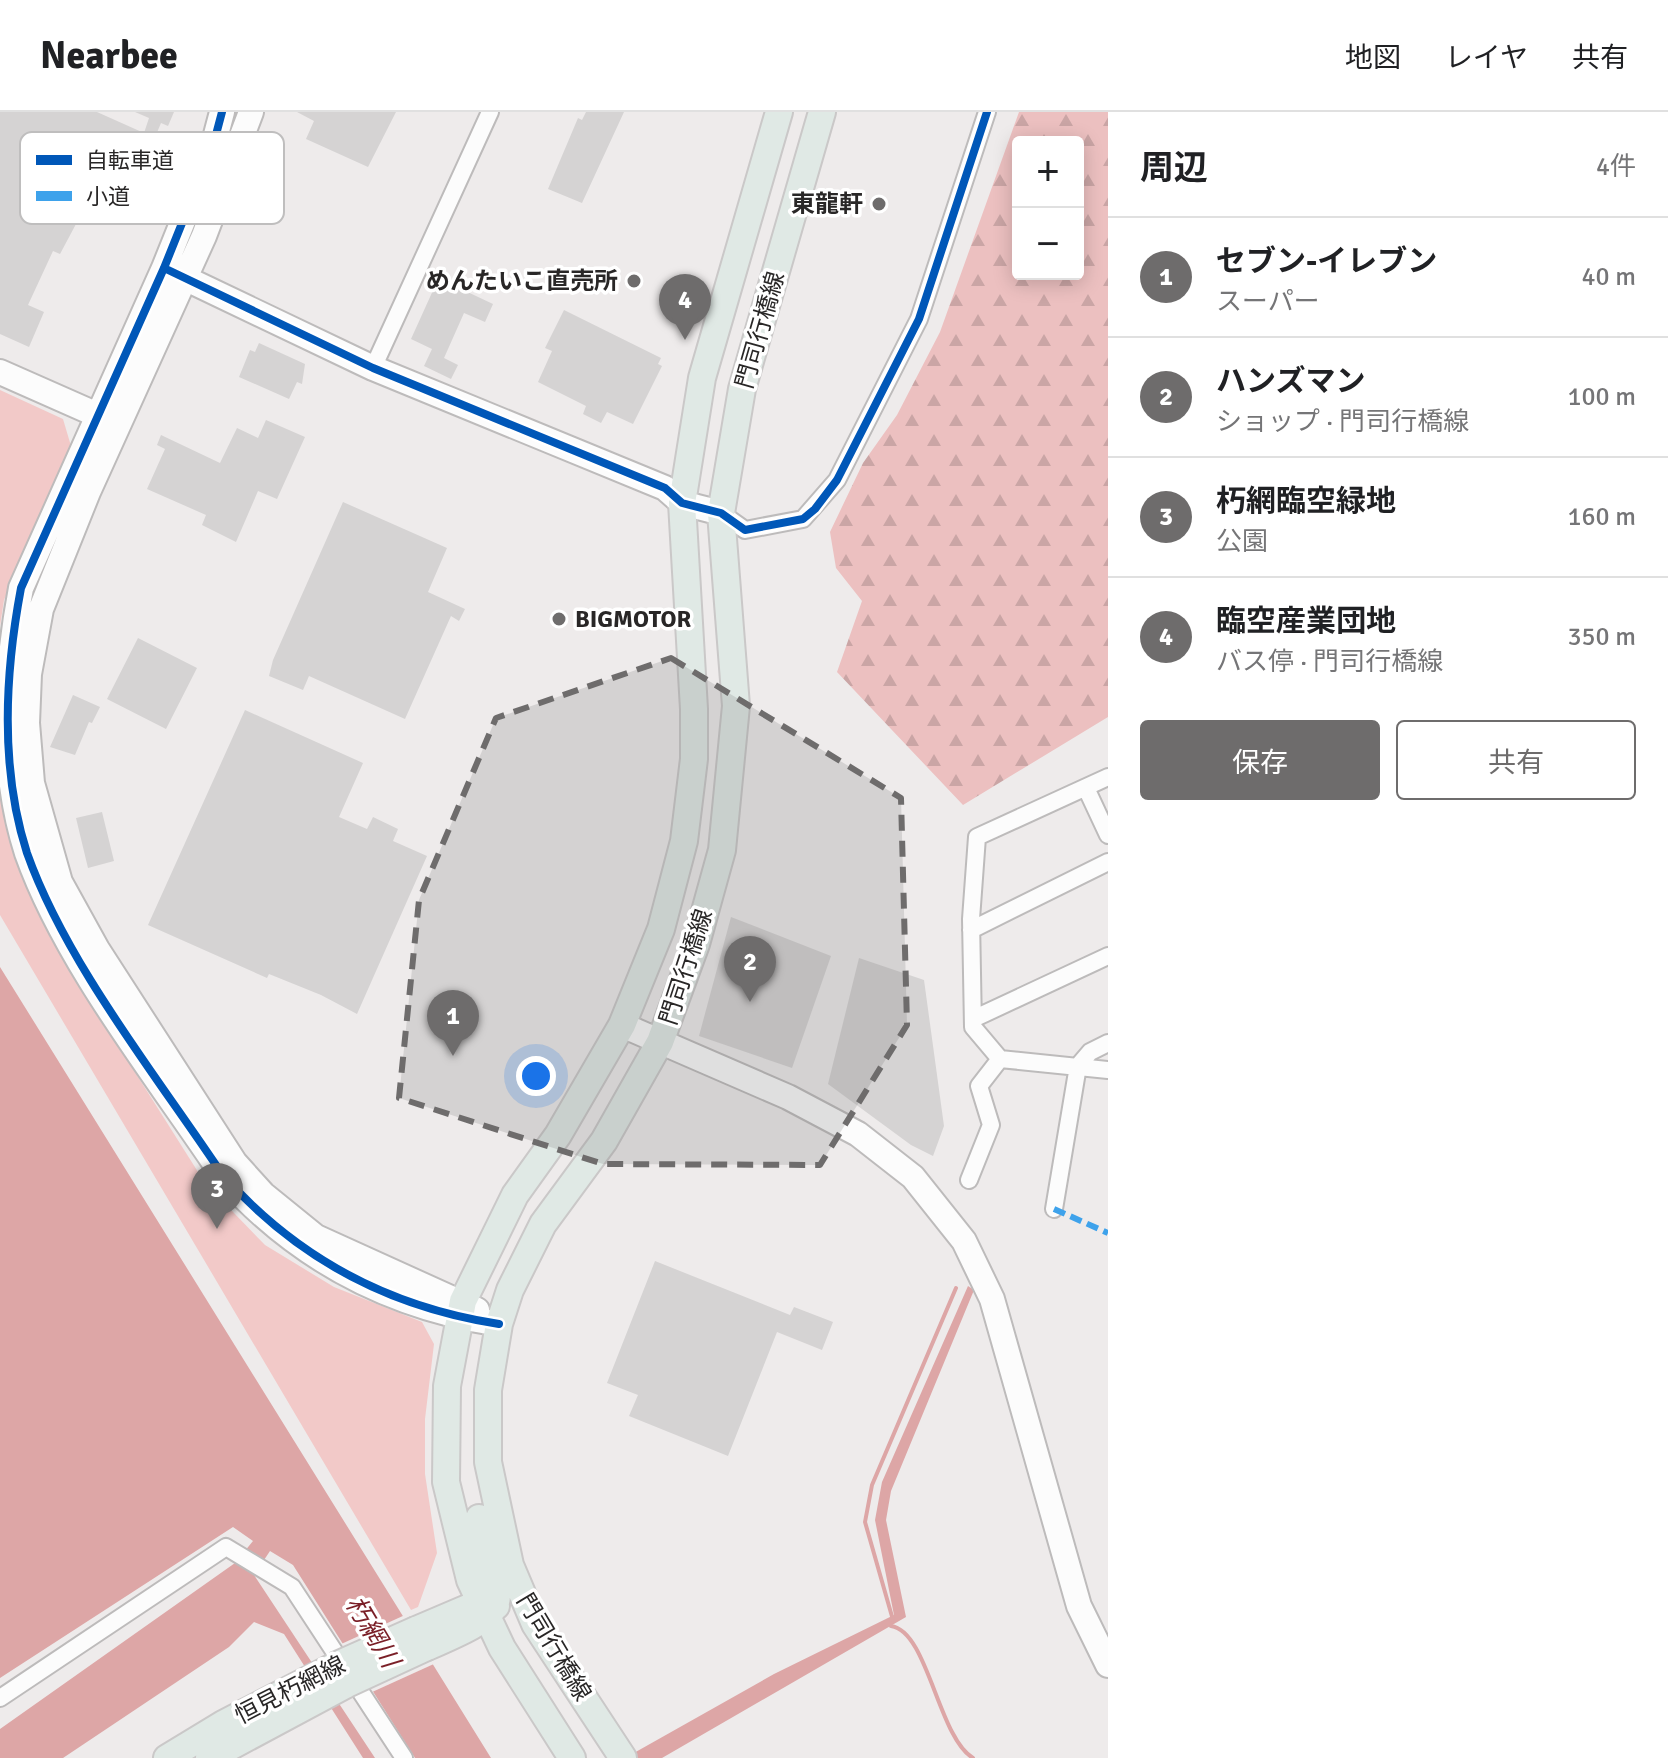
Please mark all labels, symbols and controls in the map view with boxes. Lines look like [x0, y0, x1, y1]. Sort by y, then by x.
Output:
text: Nearbee [40, 32, 178, 79]
text: 地図 [1345, 41, 1401, 75]
text: レイヤ [1445, 41, 1528, 75]
text: 共有 [1572, 41, 1628, 75]
legend [20, 132, 284, 224]
map controls [1012, 136, 1084, 280]
button: + [1012, 136, 1084, 208]
text: 自転車道 [86, 147, 174, 174]
text: 周辺 [1140, 147, 1208, 189]
text: 4件 [1596, 151, 1636, 183]
text: 小道 [86, 183, 130, 210]
place label: 東龍軒 [791, 189, 863, 219]
marker: 東龍軒 [870, 195, 888, 213]
button: − [1012, 208, 1084, 280]
text: セブン-イレブン [1216, 243, 1437, 280]
text: 1 [1159, 261, 1173, 293]
text: 40 m [1581, 261, 1636, 293]
place label: めんたいこ直売所 [426, 266, 618, 296]
street label: 門司行橋線 [729, 268, 791, 392]
marker: めんたいこ直売所 [625, 272, 643, 290]
pin: 4 [659, 274, 711, 340]
text: スーパー [1216, 286, 1320, 318]
text: ハンズマン [1216, 363, 1365, 400]
text: 2 [1159, 381, 1173, 413]
text: 100 m [1567, 381, 1636, 413]
text: ショップ · 門司行橋線 [1216, 406, 1469, 438]
text: 朽網臨空緑地 [1216, 483, 1396, 520]
text: 3 [1159, 501, 1173, 533]
text: 160 m [1567, 501, 1636, 533]
text: 公園 [1216, 526, 1268, 558]
text: 臨空産業団地 [1216, 603, 1396, 640]
place label: BIGMOTOR [575, 604, 691, 634]
marker: BIGMOTOR [550, 610, 568, 628]
text: 4 [1159, 621, 1173, 653]
text: 350 m [1567, 621, 1636, 653]
text: バス停 · 門司行橋線 [1216, 646, 1443, 678]
button: 保存 [1140, 720, 1380, 800]
button: 共有 [1396, 720, 1636, 800]
street label: 門司行橋線 [653, 905, 719, 1029]
pin: 2 [724, 936, 776, 1002]
pin: 1 [427, 990, 479, 1056]
your location [516, 1056, 556, 1096]
pin: 3 [191, 1163, 243, 1229]
street label: 門司行橋線 [510, 1588, 598, 1706]
water label: 朽網川 [338, 1590, 407, 1676]
street label: 恒見朽網線 [230, 1649, 350, 1731]

